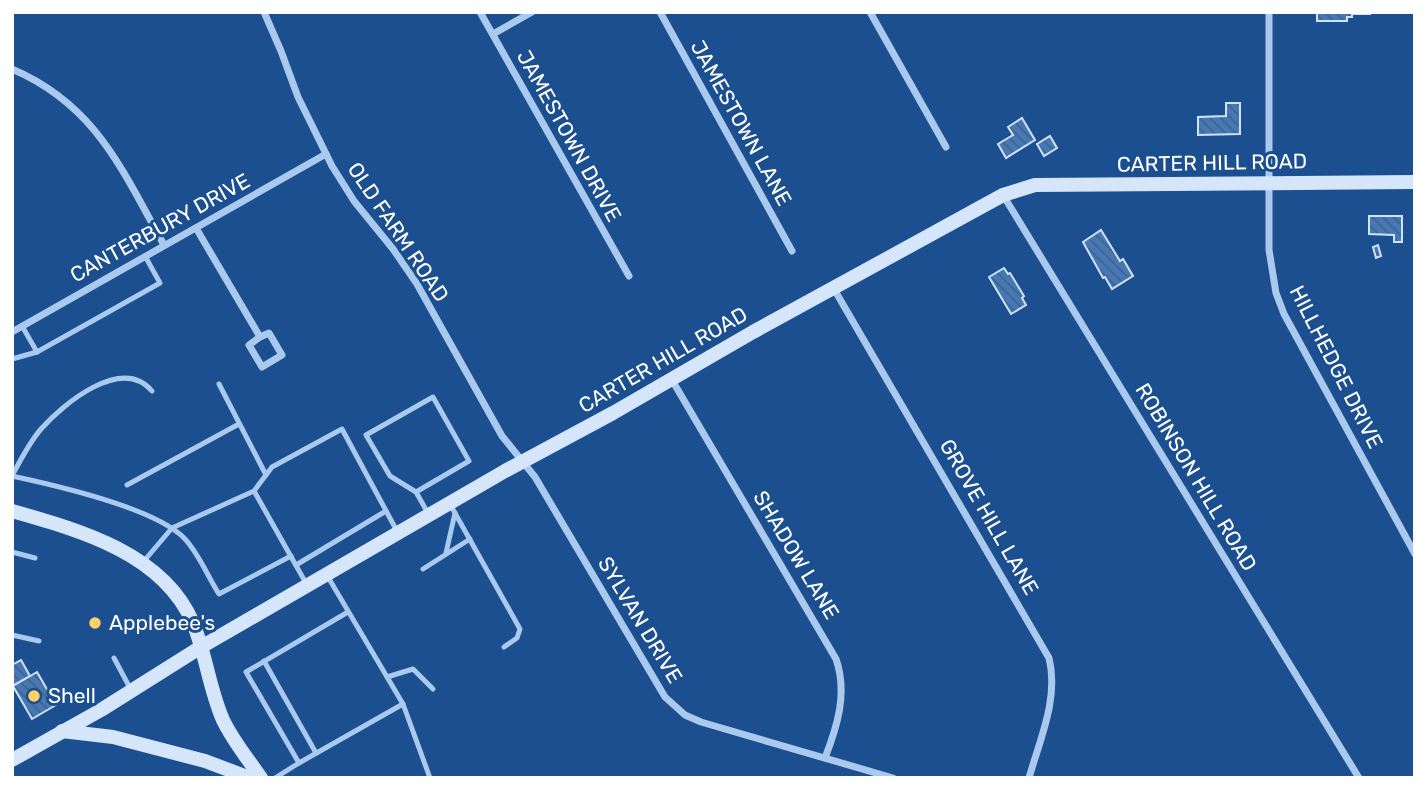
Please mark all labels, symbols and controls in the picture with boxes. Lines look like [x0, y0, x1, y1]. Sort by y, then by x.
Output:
street label: JAMESTOWN LANE [686, 36, 797, 210]
street label: JAMESTOWN DRIVE [512, 46, 627, 226]
street label: CARTER HILL ROAD [1117, 148, 1307, 177]
street label: OLD FARM ROAD [343, 157, 454, 306]
street label: CANTERBURY DRIVE [65, 168, 254, 287]
street label: HILLHEDGE DRIVE [1285, 281, 1388, 452]
street label: CARTER HILL ROAD [574, 301, 751, 418]
street label: ROBINSON HILL ROAD [1130, 378, 1262, 575]
street label: GROVE HILL LANE [935, 434, 1044, 599]
street label: SHADOW LANE [748, 486, 845, 624]
street label: SYLVAN DRIVE [593, 552, 688, 687]
place label: Applebee's [109, 610, 215, 635]
marker: Applebee's [87, 615, 103, 631]
place label: Shell [48, 683, 96, 708]
marker: Shell [26, 688, 42, 704]

